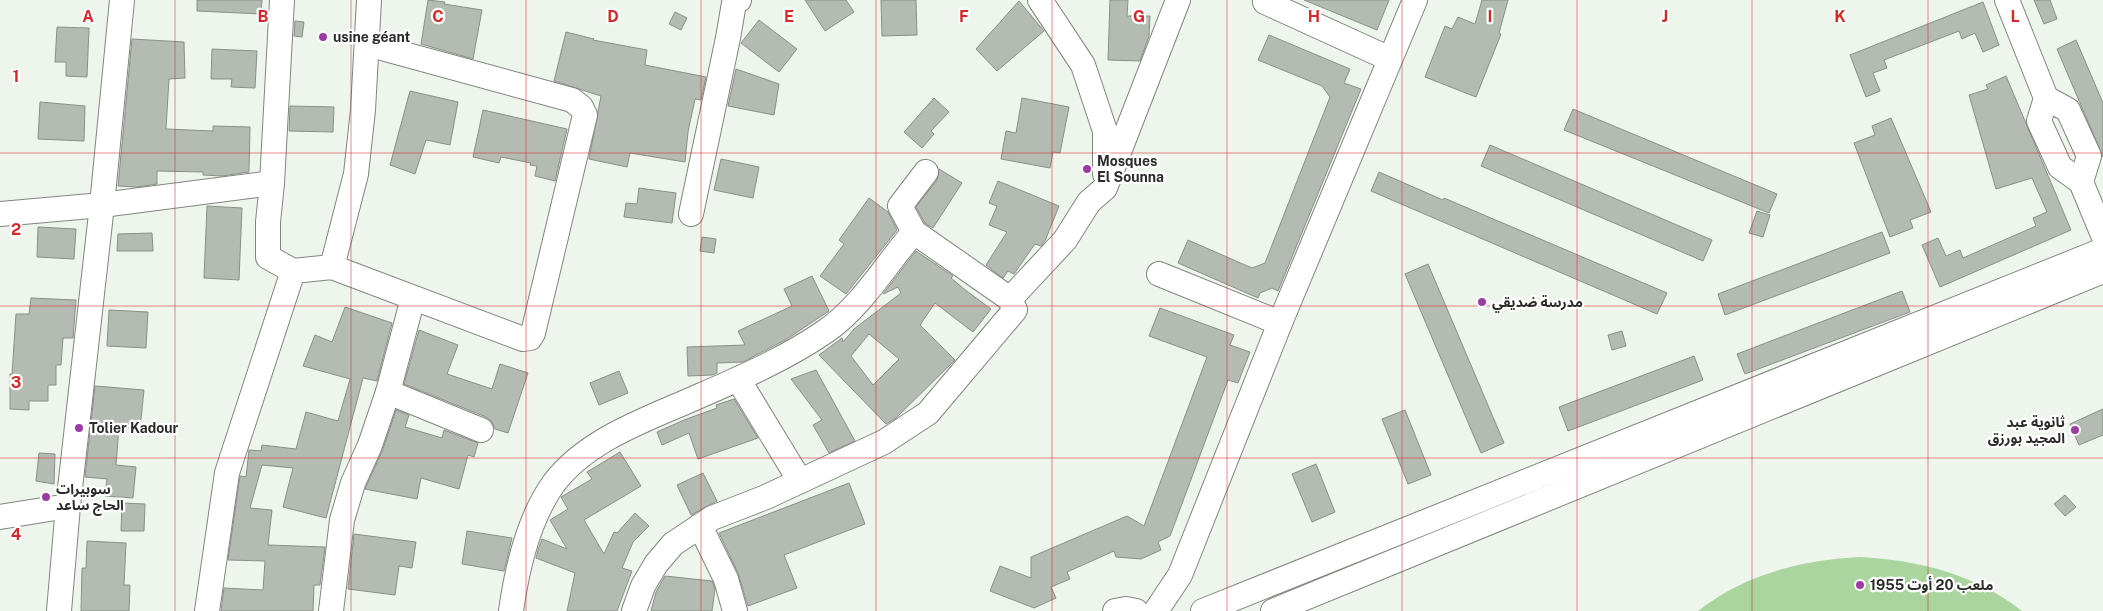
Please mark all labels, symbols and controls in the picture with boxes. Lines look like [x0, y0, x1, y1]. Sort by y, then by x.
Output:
text: A [82, 7, 94, 26]
text: B [258, 7, 269, 26]
text: C [432, 7, 444, 26]
text: D [607, 7, 619, 26]
text: E [784, 7, 794, 26]
text: F [959, 7, 969, 26]
text: G [1133, 7, 1145, 26]
text: H [1308, 7, 1320, 26]
text: I [1488, 7, 1492, 26]
text: J [1662, 7, 1668, 26]
text: K [1834, 7, 1846, 26]
text: L [2010, 7, 2020, 26]
place label: usine géant [333, 29, 411, 45]
marker: usine géant [317, 31, 329, 43]
text: 1 [13, 67, 19, 86]
place label: Mosques El Sounna [1097, 153, 1164, 185]
marker: Mosques El Sounna [1081, 163, 1093, 175]
text: 2 [11, 220, 21, 239]
place label: مدرسة ضديقي [1492, 294, 1583, 313]
marker: مدرسة ضديقي [1476, 296, 1488, 308]
text: 3 [11, 373, 21, 392]
place label: ثانوية عبد المجيد بورزق [1988, 414, 2066, 447]
place label: Tolier Kadour [89, 420, 179, 436]
marker: Tolier Kadour [73, 422, 85, 434]
marker: ثانوية عبد المجيد بورزق [2069, 424, 2081, 436]
place label: سوبيرات الحاج ساعد [56, 481, 124, 516]
marker: سوبيرات الحاج ساعد [40, 491, 52, 503]
text: 4 [11, 525, 22, 544]
place label: ملعب 20 أوت 1955 [1870, 576, 1993, 593]
marker: ملعب 20 أوت 1955 [1854, 579, 1866, 591]

